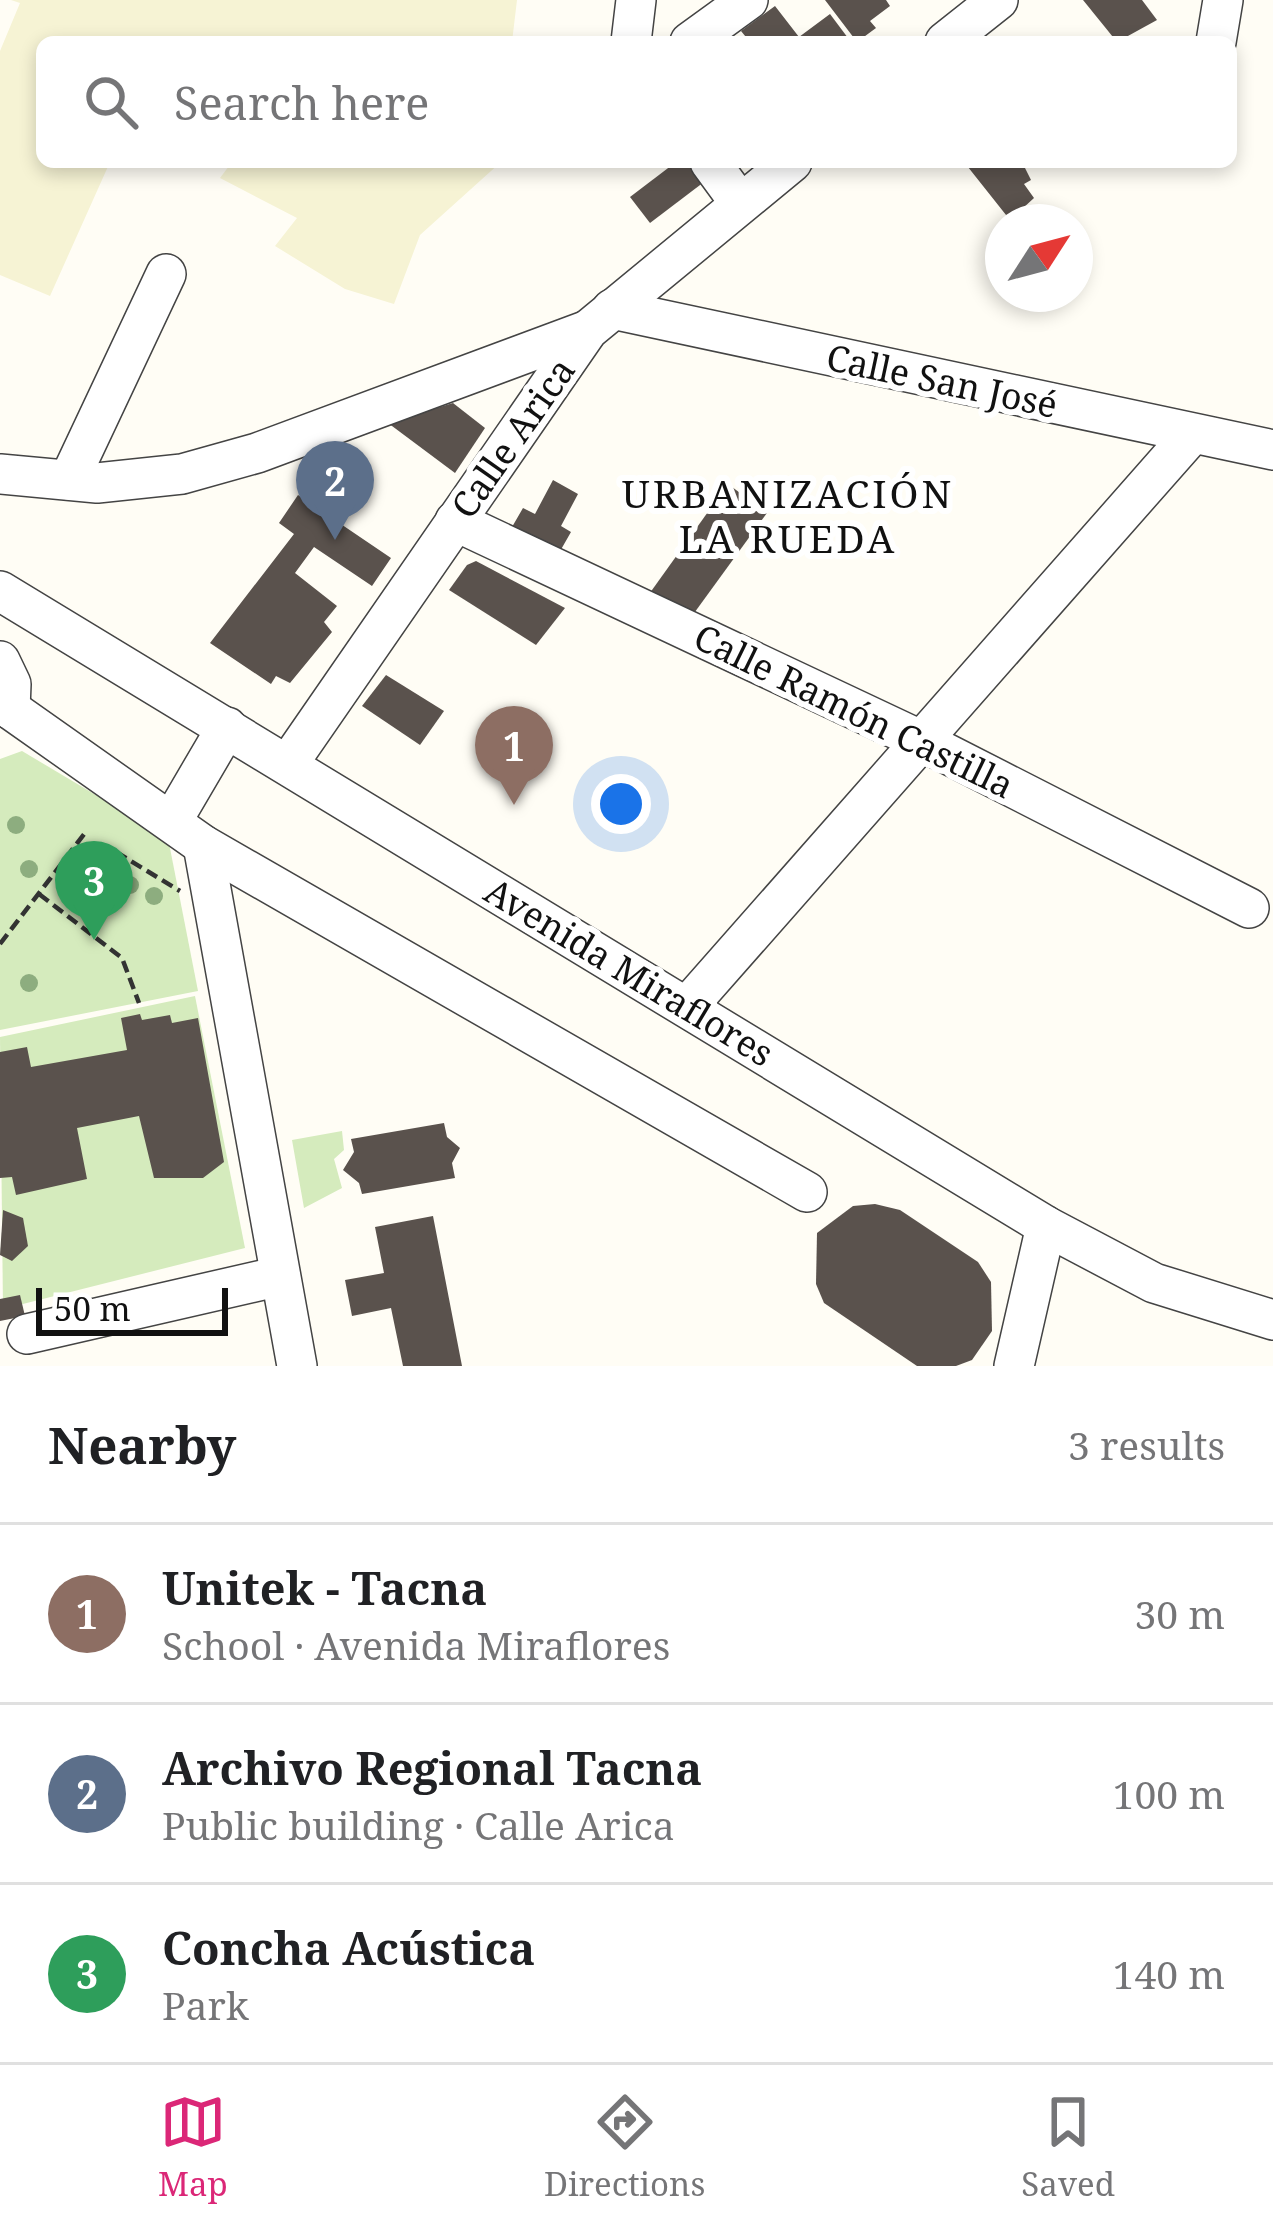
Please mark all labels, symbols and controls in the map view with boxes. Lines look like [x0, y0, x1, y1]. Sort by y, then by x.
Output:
search box [36, 36, 1237, 168]
icon: search [78, 69, 144, 135]
text: Search here [174, 72, 429, 133]
north arrow [985, 204, 1093, 312]
street label: Calle San José [822, 332, 1062, 429]
street label: Calle Arica [439, 348, 586, 528]
pin: 2 [296, 441, 374, 540]
district label: URBANIZACIÓN LA RUEDA [622, 466, 954, 564]
street label: Calle Ramón Castilla [686, 612, 1022, 809]
pin: 1 [475, 706, 553, 805]
your location [591, 774, 651, 834]
pin: 3 [55, 841, 133, 940]
street label: Avenida Miraflores [476, 866, 783, 1077]
scale bar [36, 1282, 228, 1335]
text: 50 m [54, 1286, 131, 1331]
text: Nearby [48, 1409, 236, 1479]
text: 3 results [1068, 1418, 1225, 1471]
text: Unitek - Tacna [162, 1557, 487, 1618]
text: 1 [76, 1587, 98, 1640]
text: 30 m [1134, 1587, 1225, 1640]
text: School · Avenida Miraflores [162, 1618, 670, 1671]
text: Archivo Regional Tacna [162, 1737, 702, 1798]
text: 2 [76, 1767, 98, 1820]
text: 100 m [1113, 1767, 1225, 1820]
text: Public building · Calle Arica [162, 1798, 675, 1851]
text: Concha Acústica [162, 1917, 535, 1978]
text: 3 [76, 1947, 98, 2000]
text: 140 m [1113, 1947, 1225, 2000]
text: Park [162, 1978, 249, 2031]
tab: Map [158, 2089, 228, 2206]
tab: Directions [544, 2089, 705, 2206]
tab: Saved [1021, 2089, 1115, 2206]

